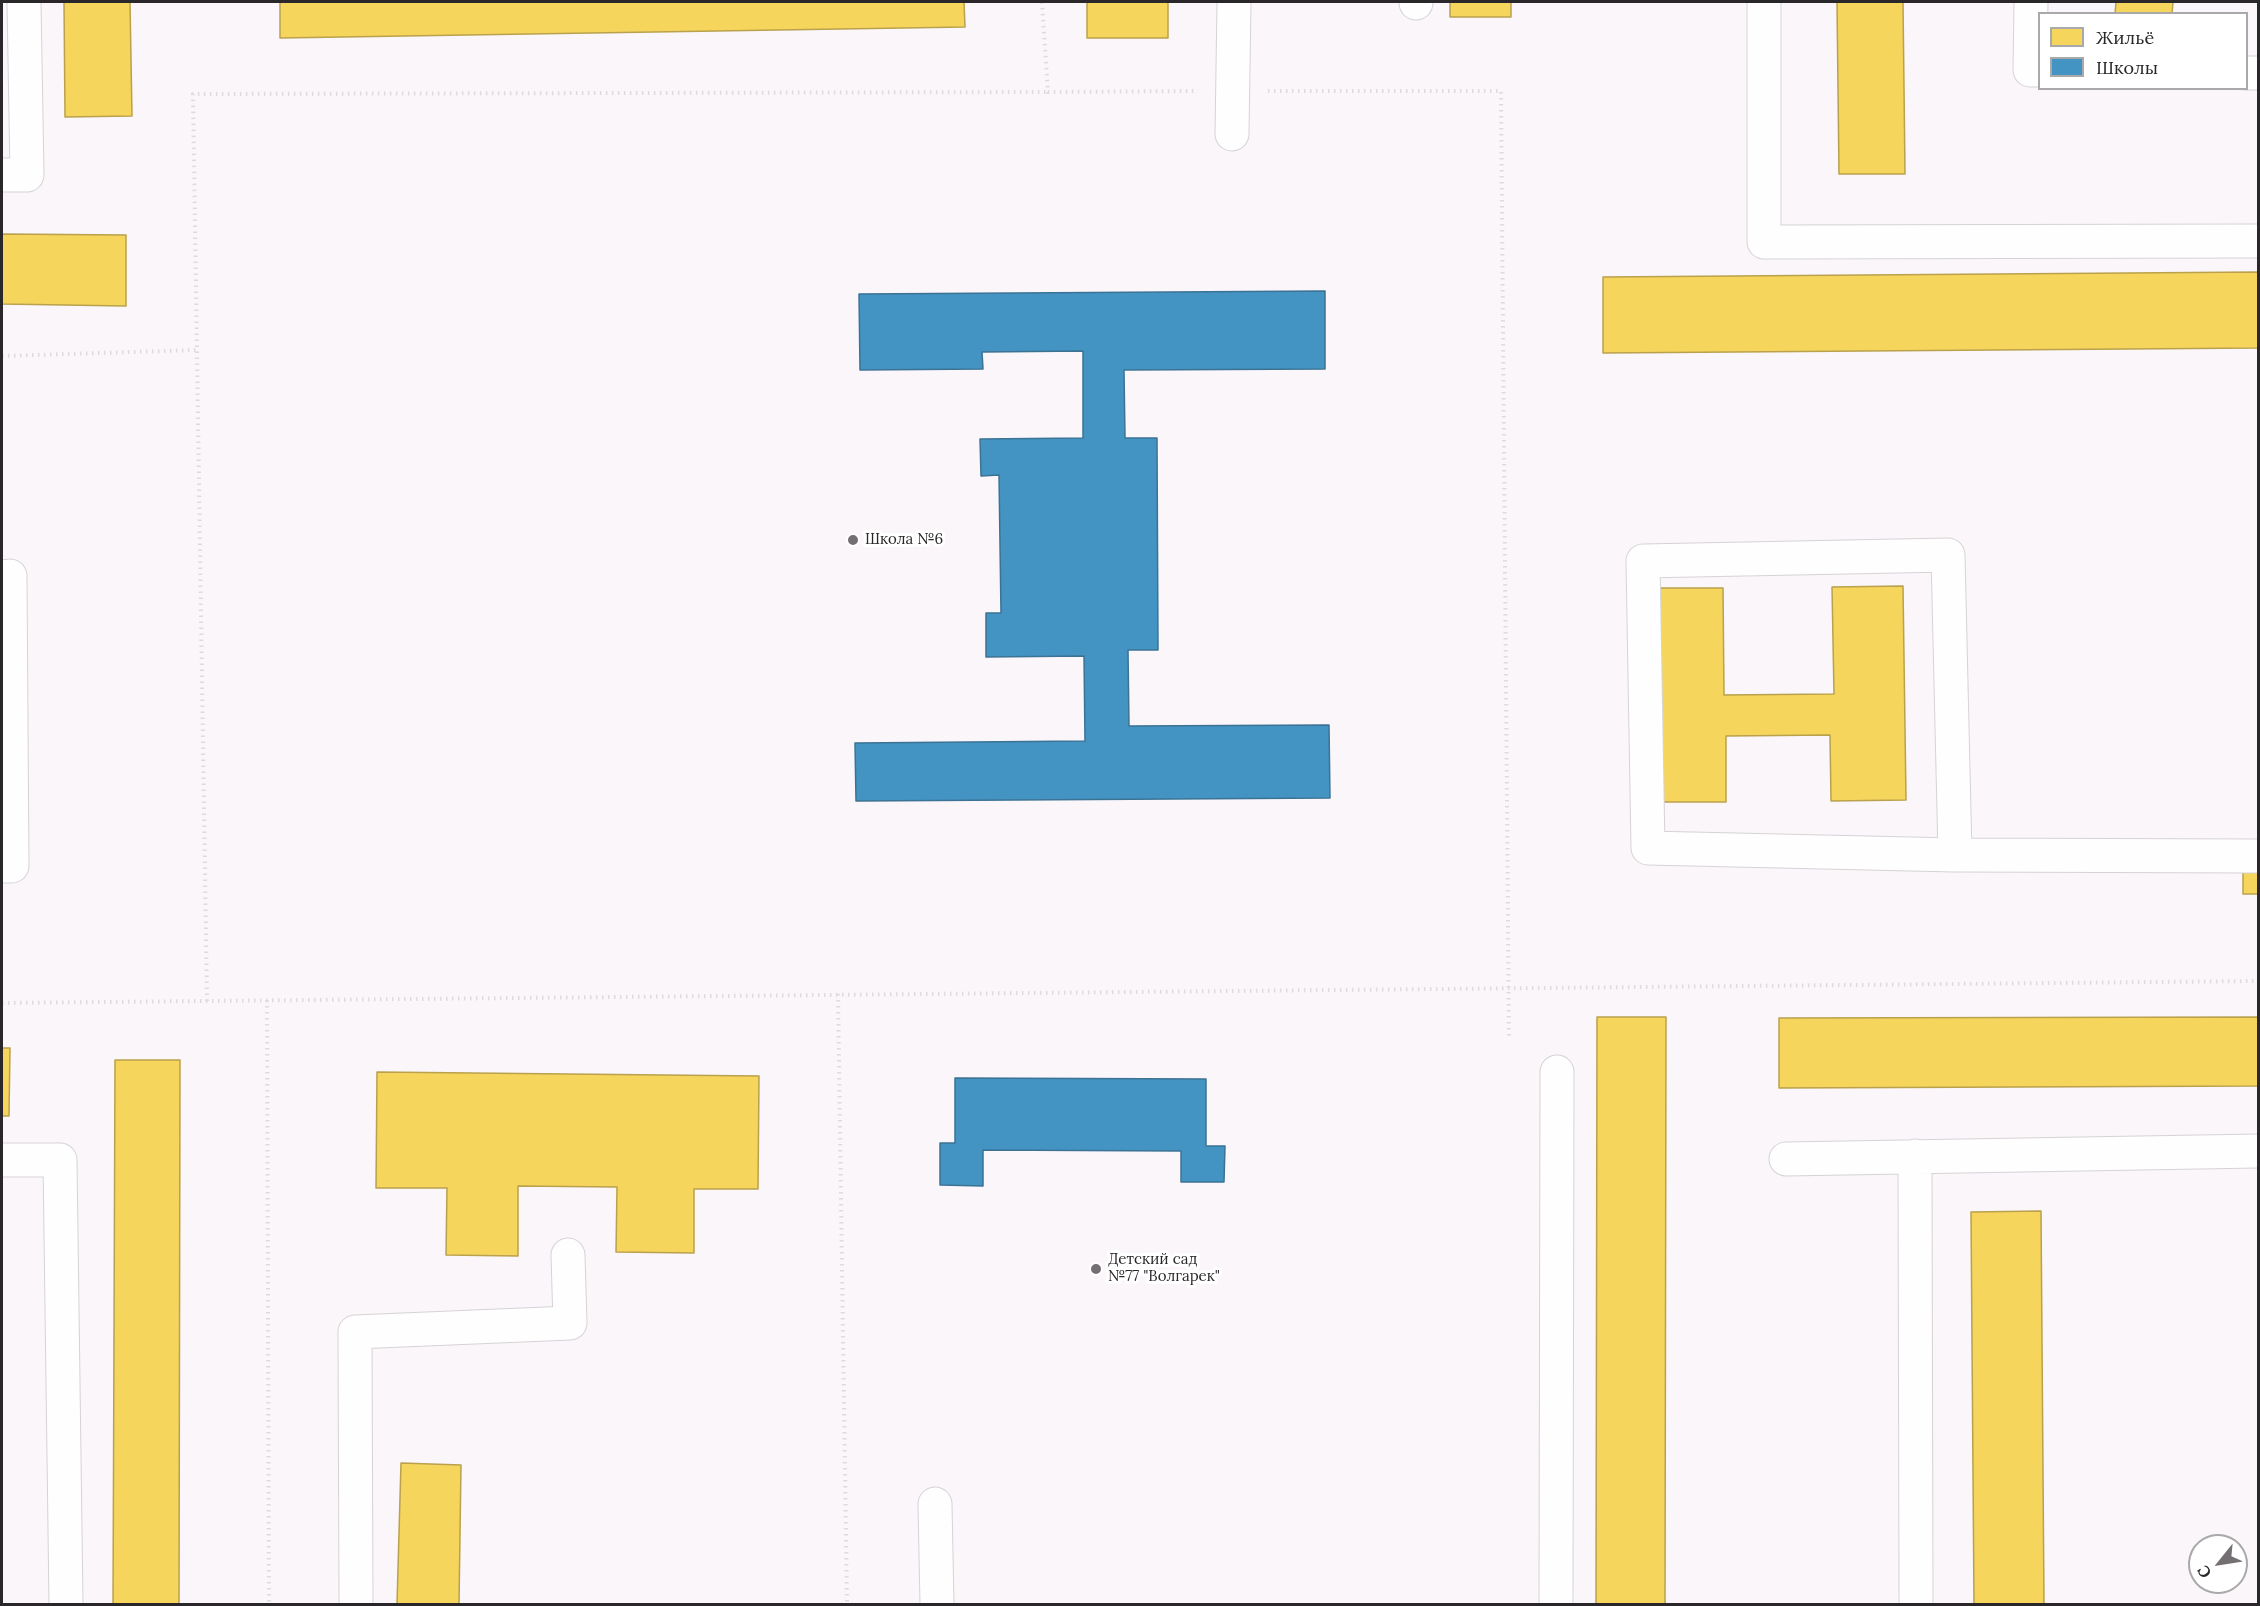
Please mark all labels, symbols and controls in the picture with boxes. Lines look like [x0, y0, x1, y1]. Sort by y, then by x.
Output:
legend [2038, 12, 2248, 90]
text: Жильё [2096, 26, 2154, 49]
text: Школы [2096, 56, 2158, 79]
place label: Школа №6 [865, 531, 943, 549]
marker: Школа №6 [846, 533, 860, 547]
place label: Детский сад №77 "Волгарек" [1108, 1251, 1220, 1286]
marker: Детский сад №77 "Волгарек" [1089, 1262, 1103, 1276]
north arrow [2188, 1534, 2248, 1594]
text: С [2193, 1562, 2216, 1582]

